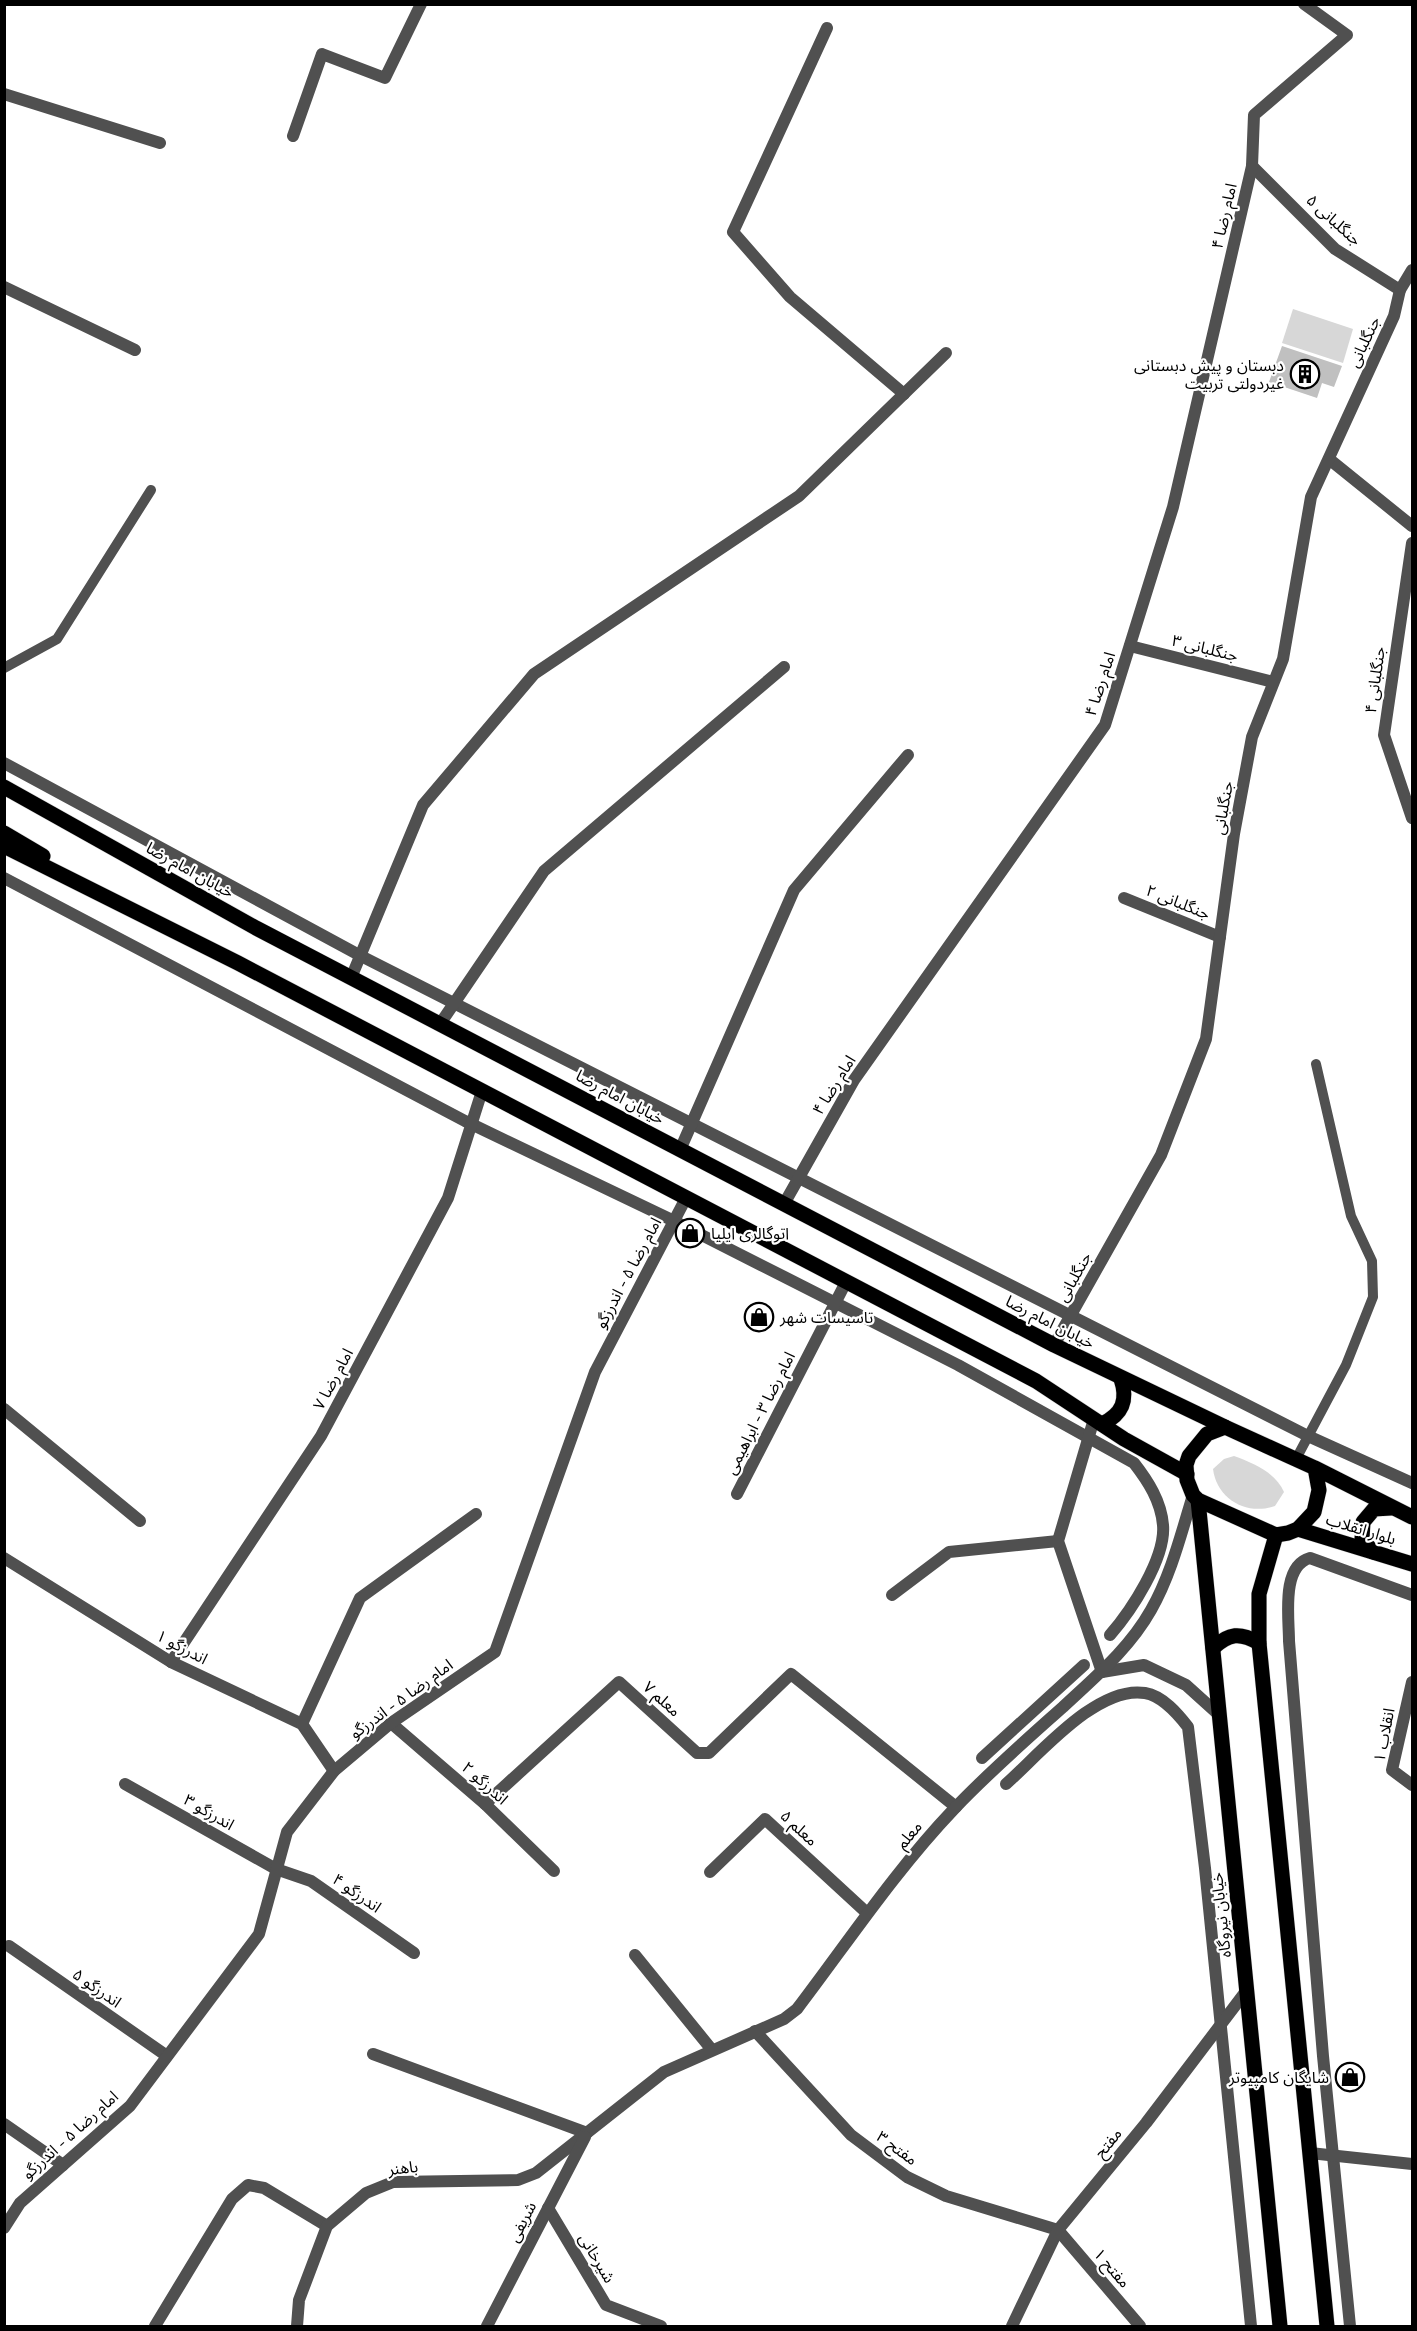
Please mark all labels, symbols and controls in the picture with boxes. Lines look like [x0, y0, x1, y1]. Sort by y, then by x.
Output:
street label: امام رضا ۴ [1206, 181, 1244, 251]
street label: جنگلبانی ۵ [1302, 190, 1366, 250]
street label: جنگلبانی [1343, 313, 1385, 371]
place label: دبستان و پیش دبستانی غیردولتی تربیت [1134, 355, 1284, 394]
building icon: دبستان و پیش دبستانی غیردولتی تربیت [1289, 358, 1321, 390]
street label: جنگلبانی ۳ [1170, 630, 1240, 666]
street label: جنگلبانی ۴ [1360, 645, 1390, 715]
street label: امام رضا ۴ [1080, 649, 1122, 719]
street label: جنگلبانی [1208, 780, 1238, 836]
street label: خیابان امام رضا [141, 837, 238, 905]
street label: جنگلبانی ۲ [1143, 880, 1213, 924]
street label: امام رضا ۴ [807, 1051, 862, 1120]
street label: خیابان امام رضا [571, 1065, 668, 1131]
street label: امام رضا ۵ - اندرزگو [590, 1214, 668, 1333]
shop icon: اتوگالری ایلیا [674, 1217, 706, 1249]
place label: اتوگالری ایلیا [711, 1223, 789, 1244]
street label: جنگلبانی [1052, 1248, 1096, 1306]
street label: خیابان امام رضا [1001, 1291, 1098, 1355]
shop icon: تاسیسات شهر [743, 1301, 775, 1333]
place label: تاسیسات شهر [779, 1307, 873, 1328]
street label: امام رضا ۷ [308, 1345, 360, 1414]
street label: امام رضا ۳ - ابراهیمی [720, 1348, 802, 1479]
street label: بلوار انقلاب [1324, 1508, 1398, 1550]
street label: اندرزگو ۱ [153, 1625, 211, 1669]
street label: امام رضا ۵ - اندرزگو [345, 1654, 458, 1745]
street label: معلم ۷ [637, 1677, 685, 1723]
street label: انقلاب ۱ [1368, 1706, 1400, 1764]
street label: اندرزگو ۲ [457, 1757, 513, 1809]
street label: اندرزگو ۳ [180, 1789, 238, 1835]
street label: معلم ۵ [774, 1805, 822, 1852]
street label: معلم [891, 1817, 928, 1855]
street label: اندرزگو ۴ [328, 1869, 386, 1917]
street label: خیابان نیروگاه [1206, 1871, 1236, 1959]
street label: اندرزگو ۵ [68, 1964, 126, 2012]
shop icon: شایگان کامپیوتر [1334, 2061, 1366, 2093]
place label: شایگان کامپیوتر [1228, 2067, 1329, 2088]
street label: امام رضا ۵ - اندرزگو [17, 2086, 124, 2185]
street label: مفتح [1090, 2124, 1128, 2164]
street label: مفتح ۳ [871, 2126, 922, 2172]
street label: باهنر [386, 2156, 419, 2180]
street label: شریفی [503, 2198, 541, 2246]
street label: شیرخانی [574, 2229, 620, 2287]
street label: مفتح ۱ [1087, 2244, 1135, 2294]

